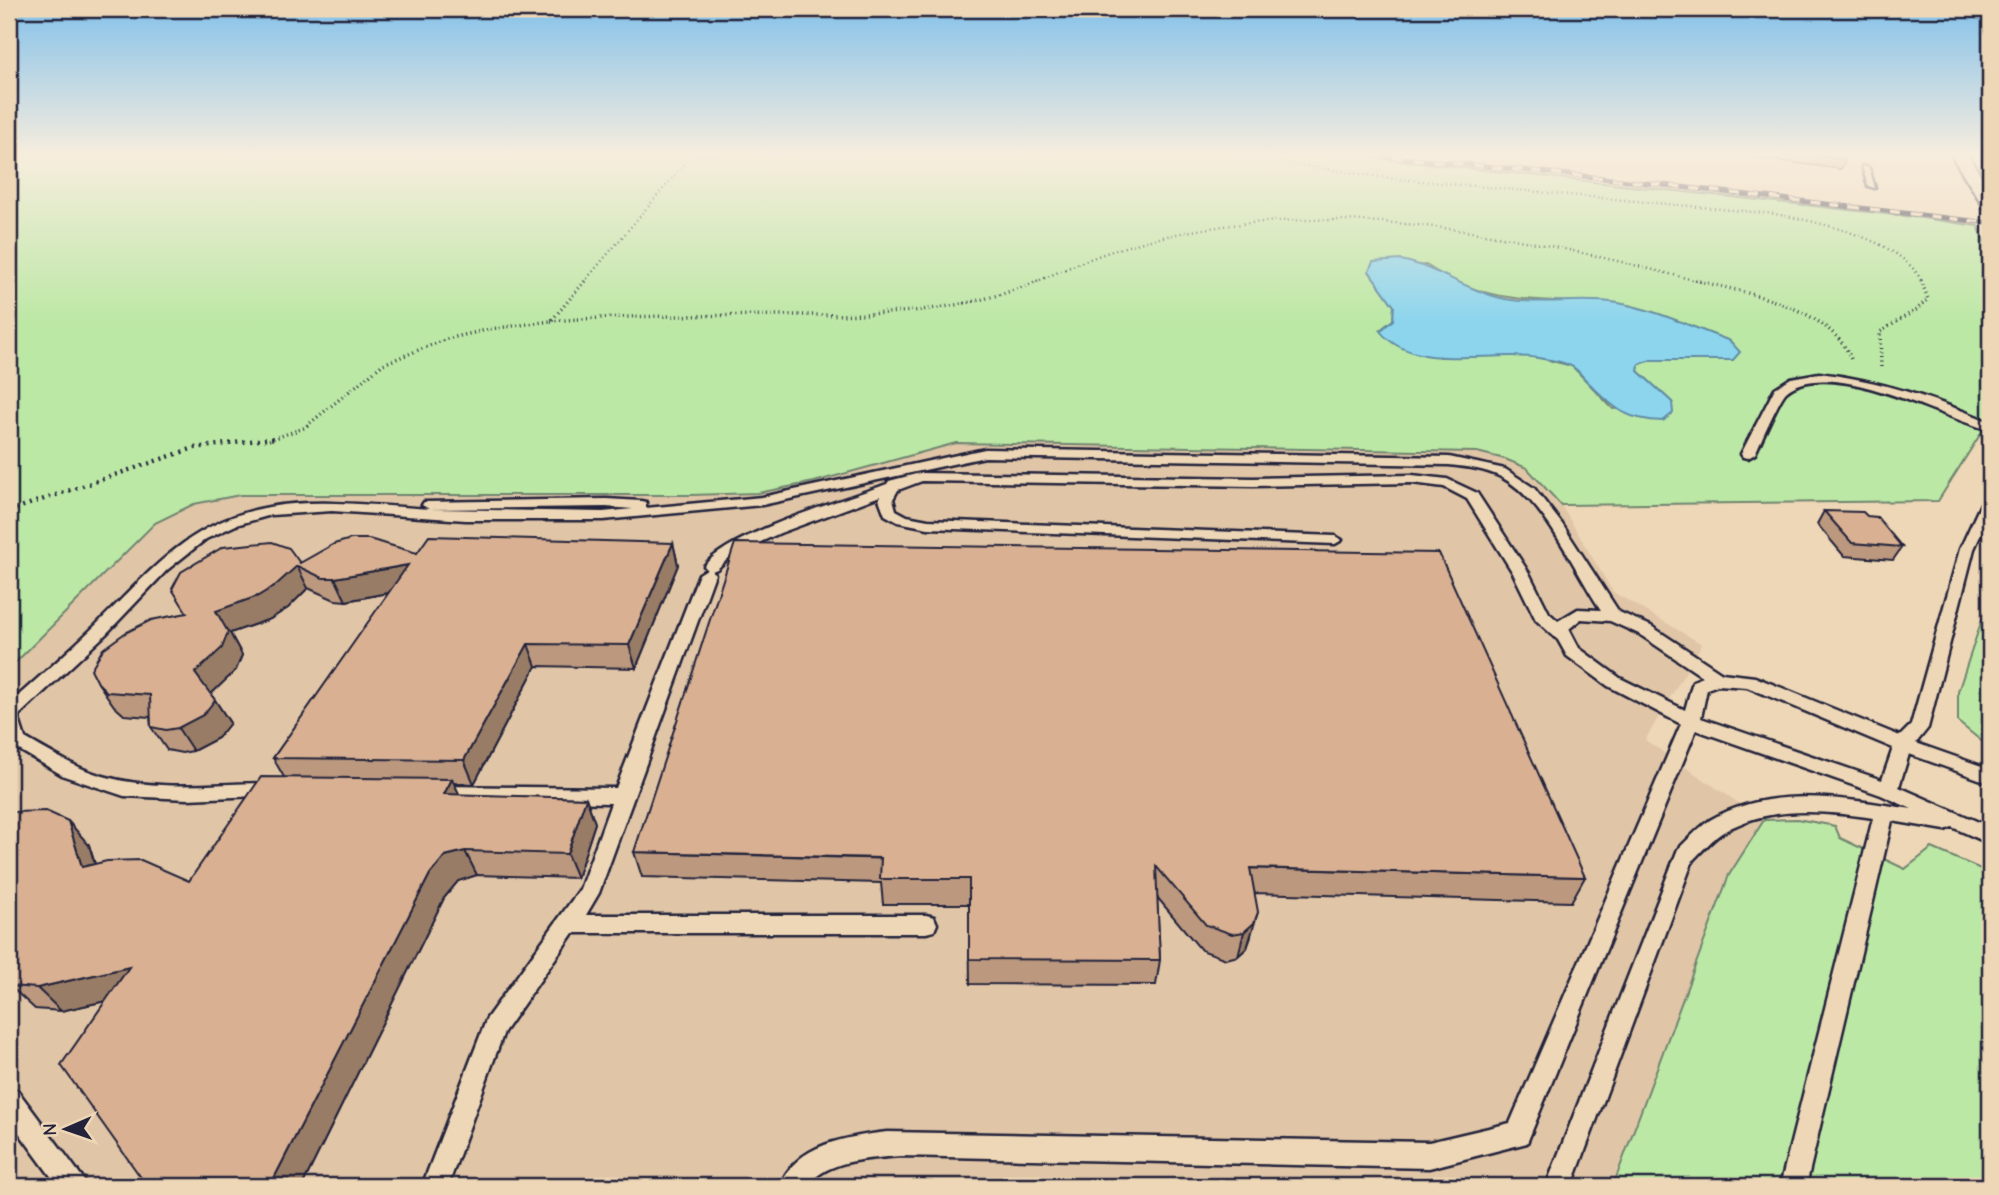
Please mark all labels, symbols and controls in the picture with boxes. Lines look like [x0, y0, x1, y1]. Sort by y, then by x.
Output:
north arrow [32, 1094, 102, 1164]
text: N [39, 1123, 61, 1136]

